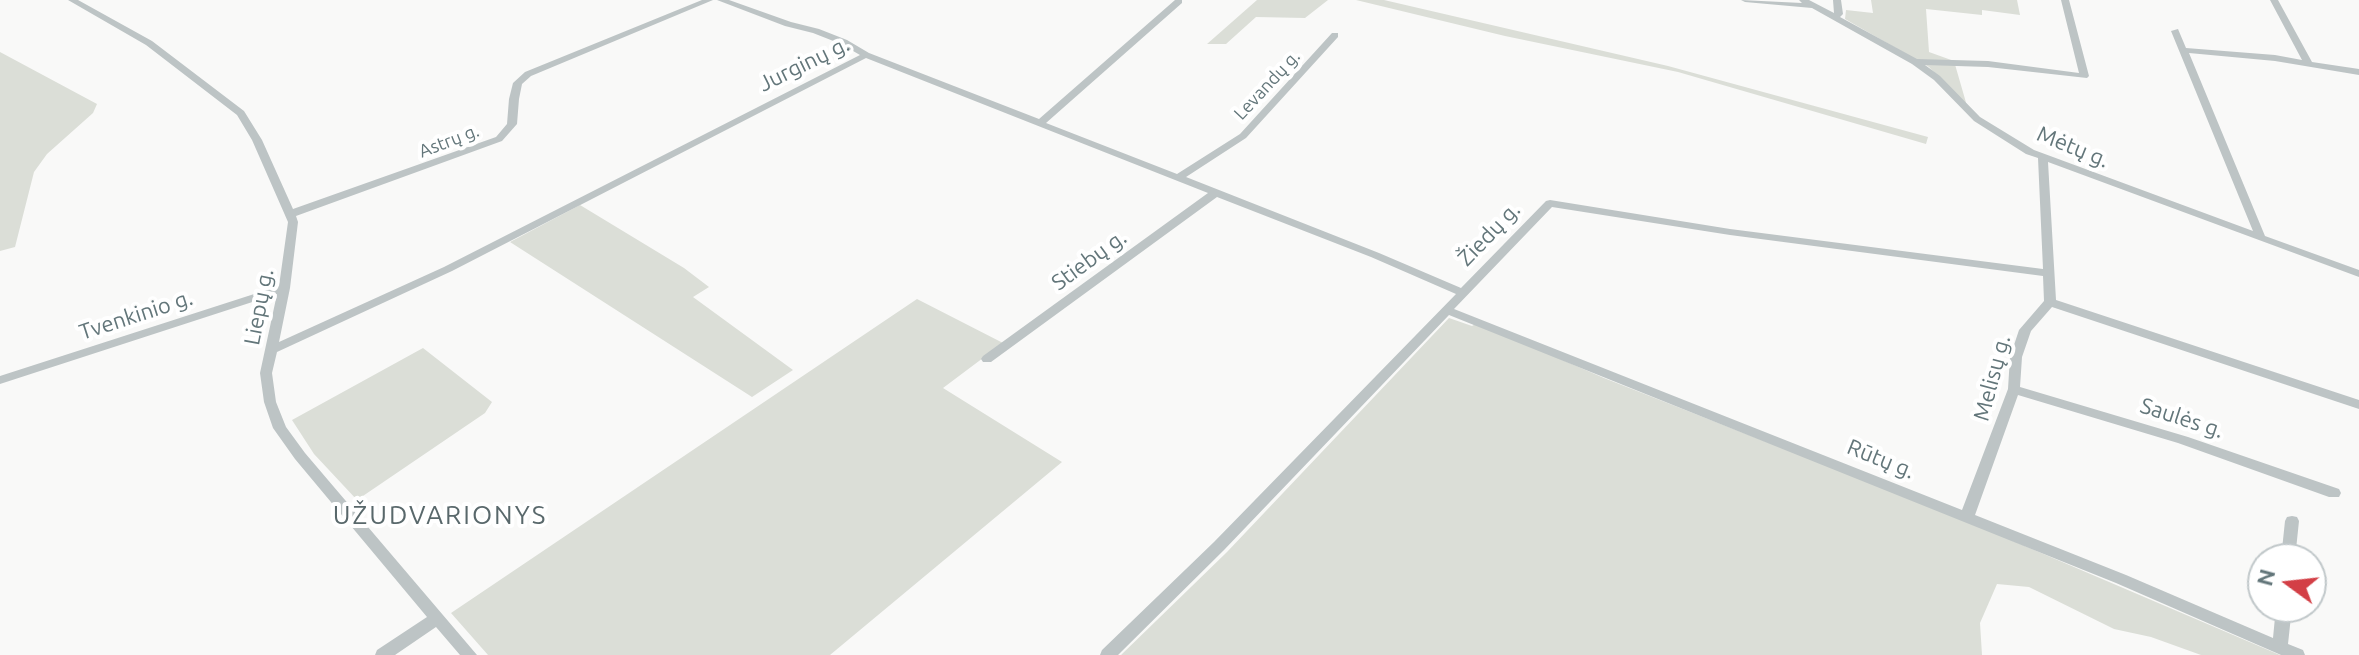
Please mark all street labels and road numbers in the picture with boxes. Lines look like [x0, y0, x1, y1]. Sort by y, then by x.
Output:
street label: Jurginų g. [754, 31, 854, 97]
street label: Levandų g. [1229, 46, 1305, 124]
street label: Astrų g. [416, 120, 482, 162]
street label: Mėtų g. [2033, 121, 2113, 173]
street label: Žiedų g. [1452, 197, 1526, 271]
street label: Stiebų g. [1046, 224, 1132, 296]
street label: Liepų g. [239, 267, 279, 347]
street label: Tvenkinio g. [76, 284, 196, 346]
street label: Melisų g. [1968, 332, 2016, 424]
street label: Saulės g. [2137, 392, 2227, 444]
street label: Rūtų g. [1843, 434, 1919, 484]

